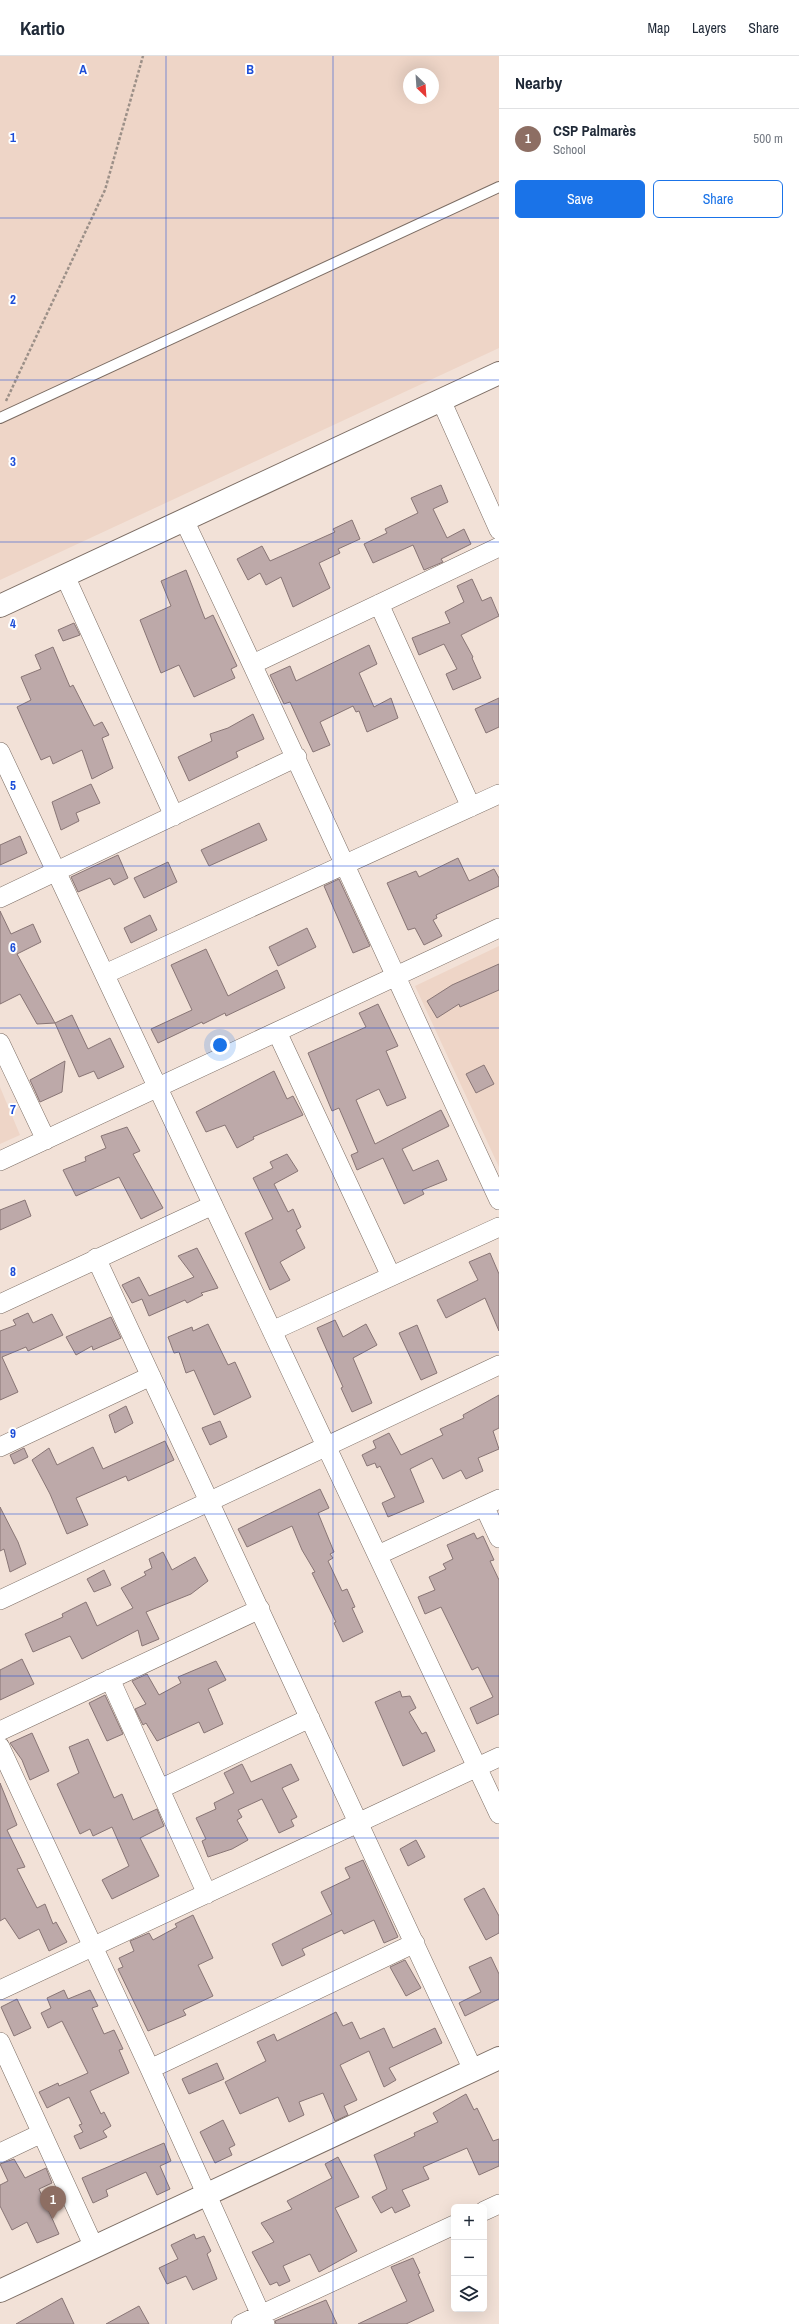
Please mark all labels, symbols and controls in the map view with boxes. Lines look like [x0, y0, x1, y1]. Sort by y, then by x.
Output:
text: Kartio [20, 15, 65, 41]
text: Map [648, 19, 670, 37]
text: Layers [692, 19, 726, 37]
text: Share [748, 19, 779, 37]
text: A [79, 61, 87, 78]
text: B [246, 61, 254, 78]
north arrow [403, 68, 439, 104]
text: Nearby [515, 71, 562, 94]
text: CSP Palmarès [553, 120, 636, 141]
text: 1 [10, 129, 16, 146]
text: 1 [525, 130, 531, 147]
text: 500 m [753, 130, 783, 147]
text: School [553, 141, 586, 158]
button: Save [515, 180, 645, 218]
button: Share [653, 180, 783, 218]
text: 2 [10, 291, 16, 308]
text: 3 [10, 453, 16, 470]
text: 4 [10, 615, 16, 632]
text: 5 [10, 777, 16, 794]
text: 6 [10, 939, 16, 956]
your location [210, 1035, 230, 1055]
text: 7 [10, 1101, 16, 1118]
text: 8 [10, 1263, 16, 1280]
text: 9 [10, 1425, 16, 1442]
pin: 1 [40, 2186, 66, 2219]
map controls [451, 2204, 487, 2312]
button: + [451, 2204, 487, 2240]
button: − [451, 2240, 487, 2276]
button: layers [451, 2276, 487, 2312]

